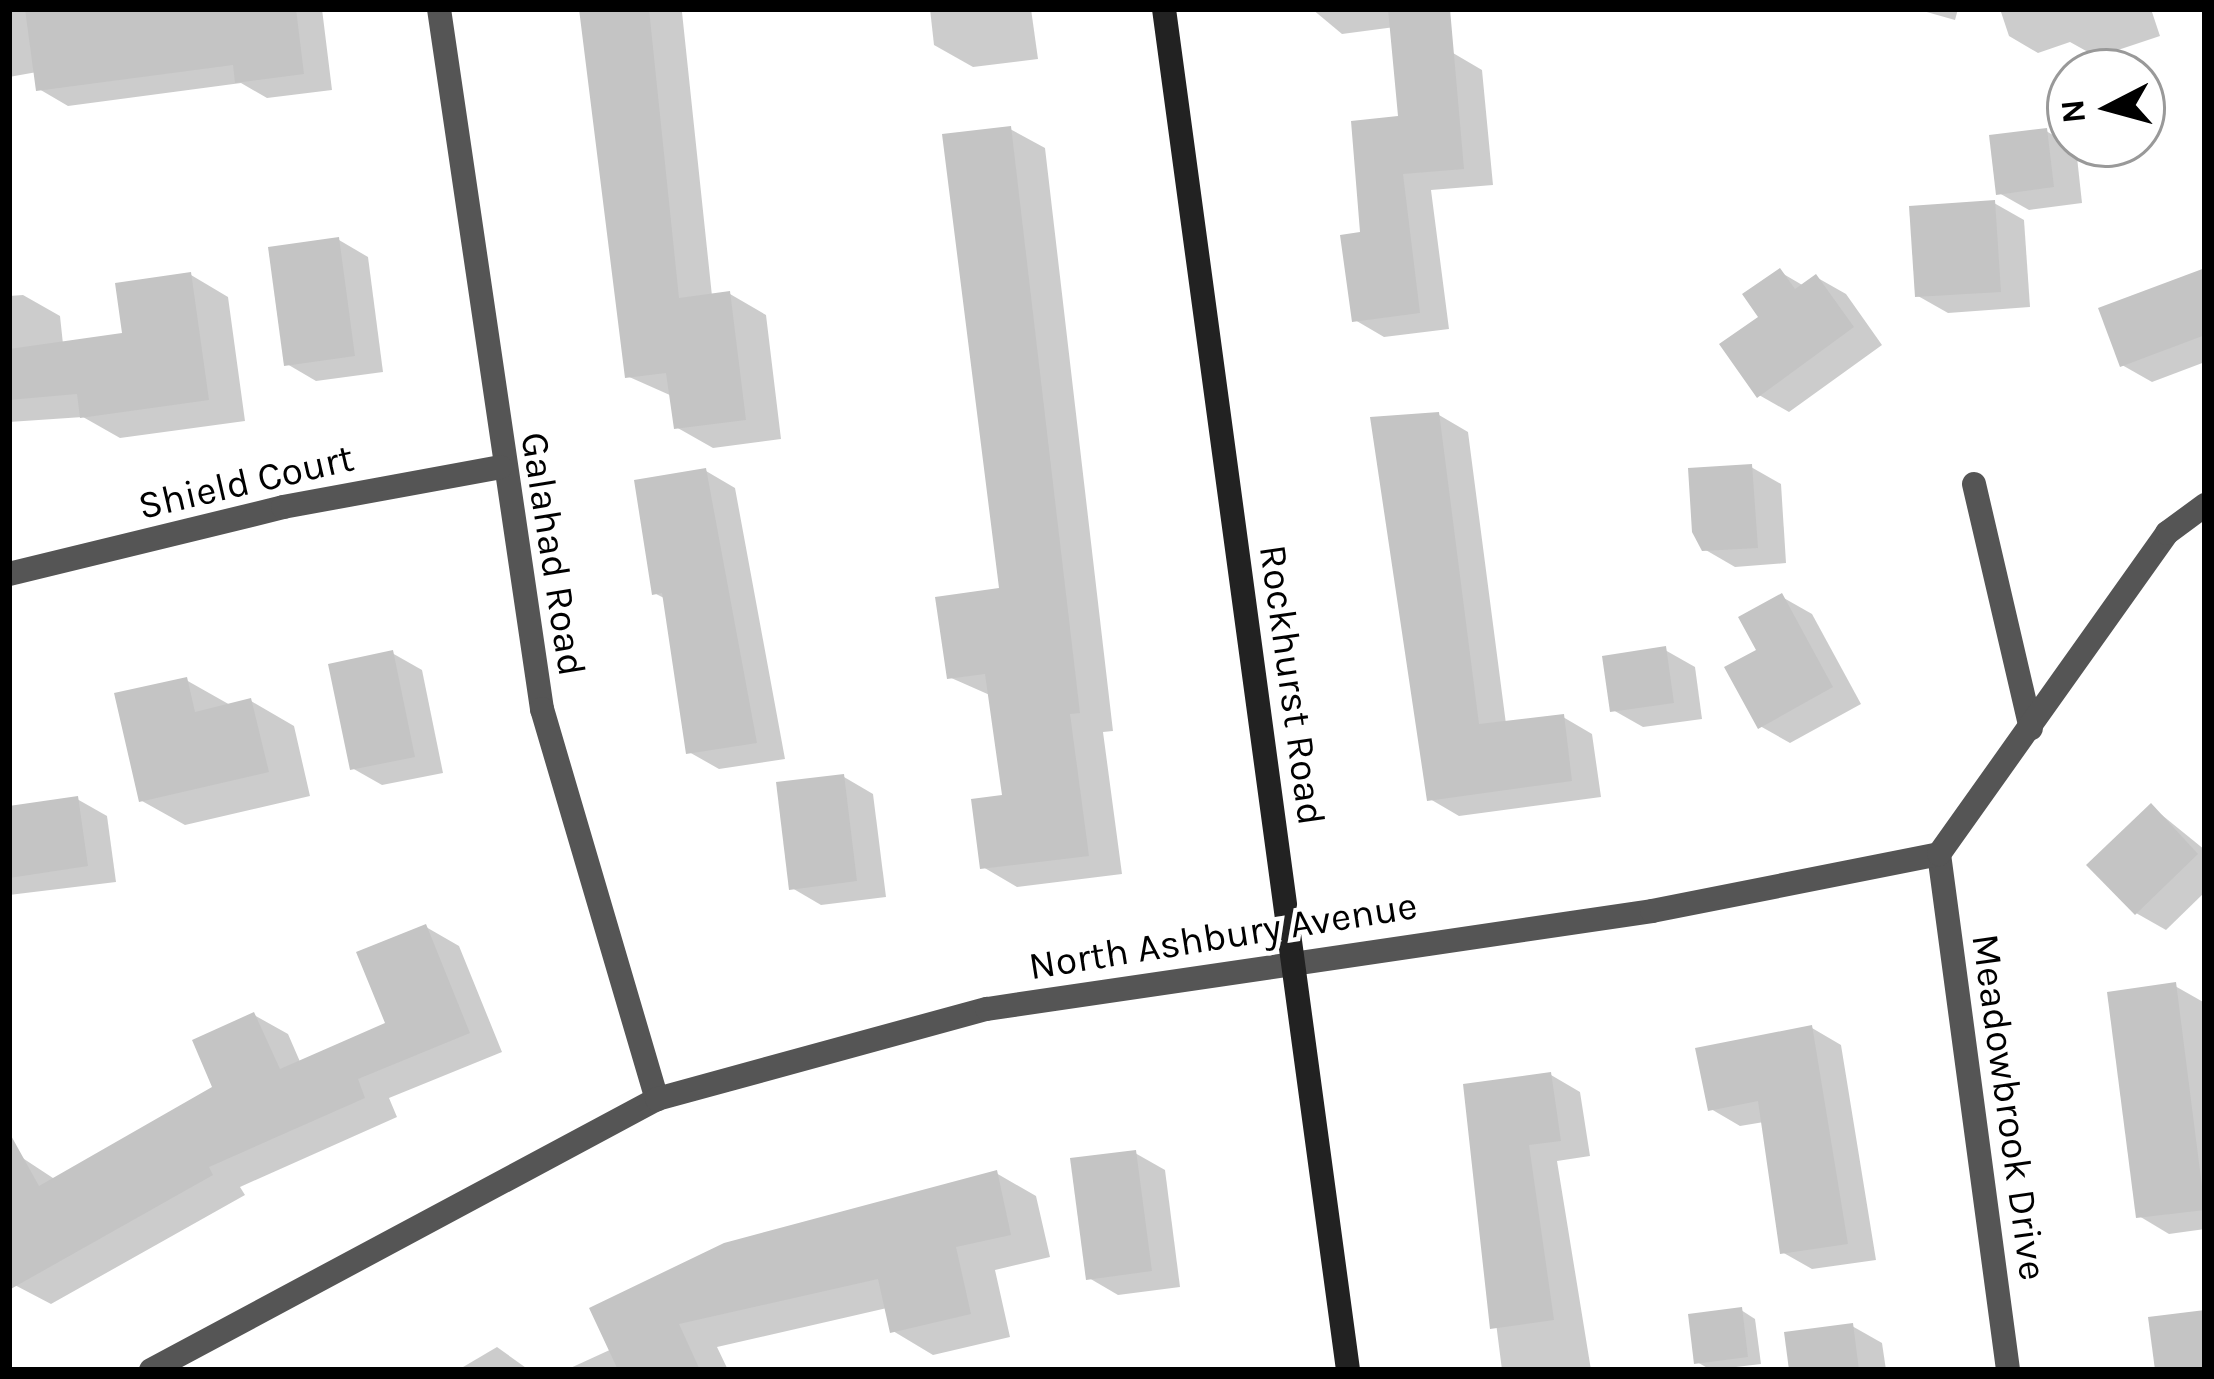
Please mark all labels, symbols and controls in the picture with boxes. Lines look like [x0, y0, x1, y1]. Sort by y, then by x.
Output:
north arrow [2046, 48, 2166, 168]
text: N [2053, 98, 2093, 125]
street label: Galahad Road [511, 429, 595, 679]
street label: Shield Court [134, 434, 358, 530]
street label: Rockhurst Road [1249, 542, 1335, 828]
street label: North Ashbury Avenue [1025, 882, 1421, 990]
street label: Meadowbrook Drive [1962, 931, 2056, 1283]

